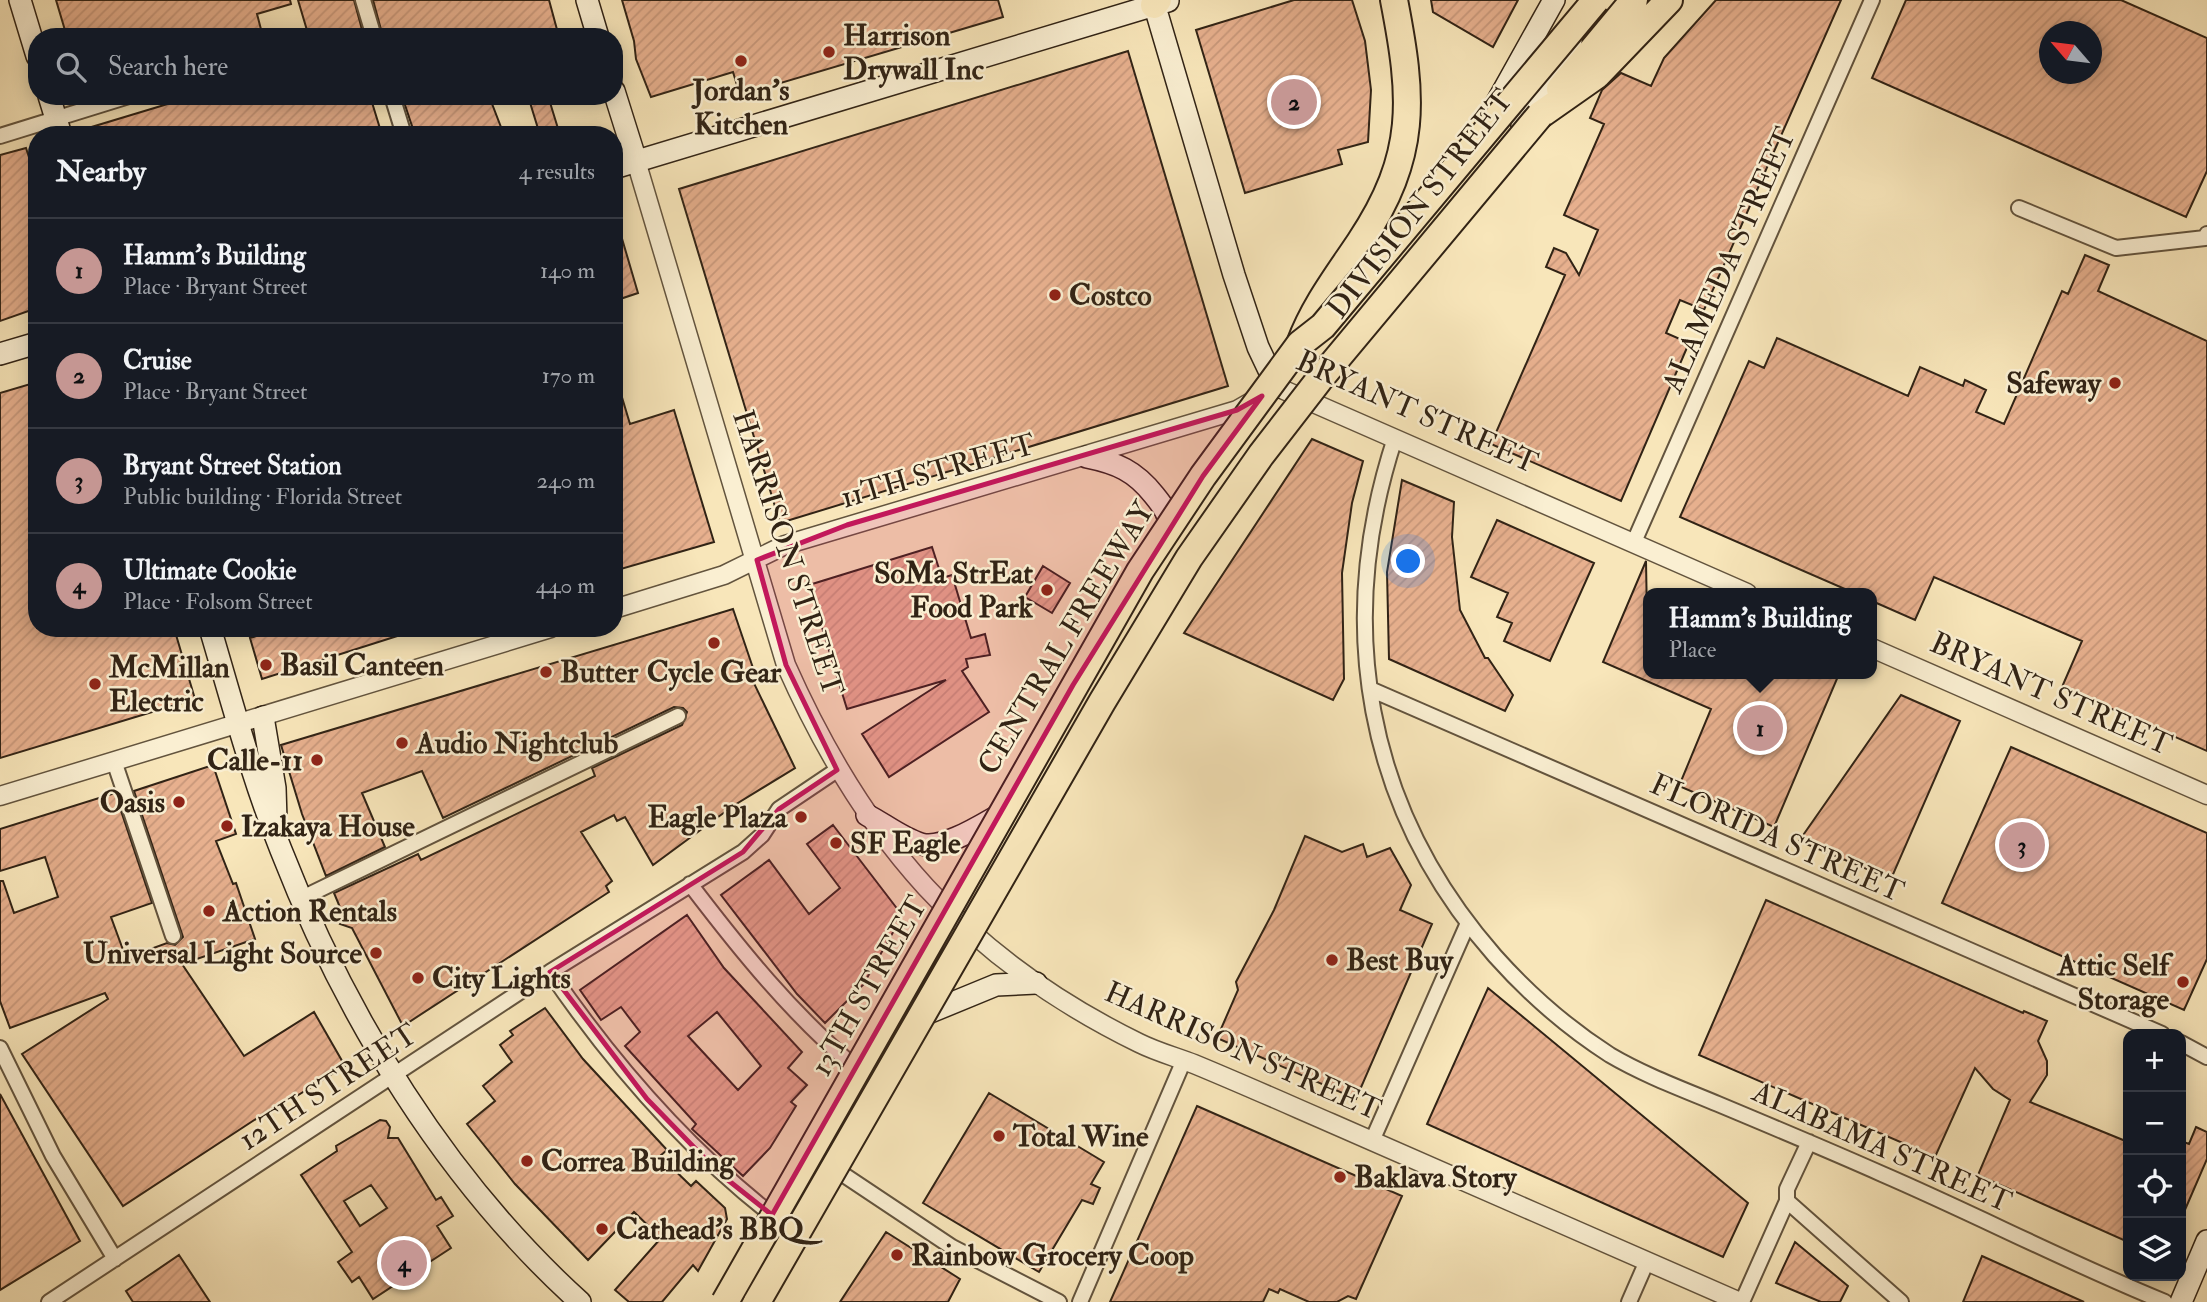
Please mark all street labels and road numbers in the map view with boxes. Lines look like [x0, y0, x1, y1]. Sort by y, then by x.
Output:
street label: DIVISION STREET [1319, 82, 1521, 326]
street label: ALAMEDA STREET [1653, 122, 1804, 399]
street label: BRYANT STREET [1291, 342, 1543, 482]
street label: HARRISON STREET [724, 405, 852, 701]
street label: 11TH STREET [837, 426, 1039, 516]
street label: CENTRAL FREEWAY [970, 493, 1163, 781]
street label: BRYANT STREET [1925, 624, 2177, 764]
street label: FLORIDA STREET [1645, 765, 1909, 911]
street label: 13TH STREET [803, 890, 935, 1082]
street label: HARRISON STREET [1099, 973, 1387, 1129]
street label: 12TH STREET [232, 1016, 424, 1158]
street label: ALABAMA STREET [1746, 1073, 2017, 1221]

